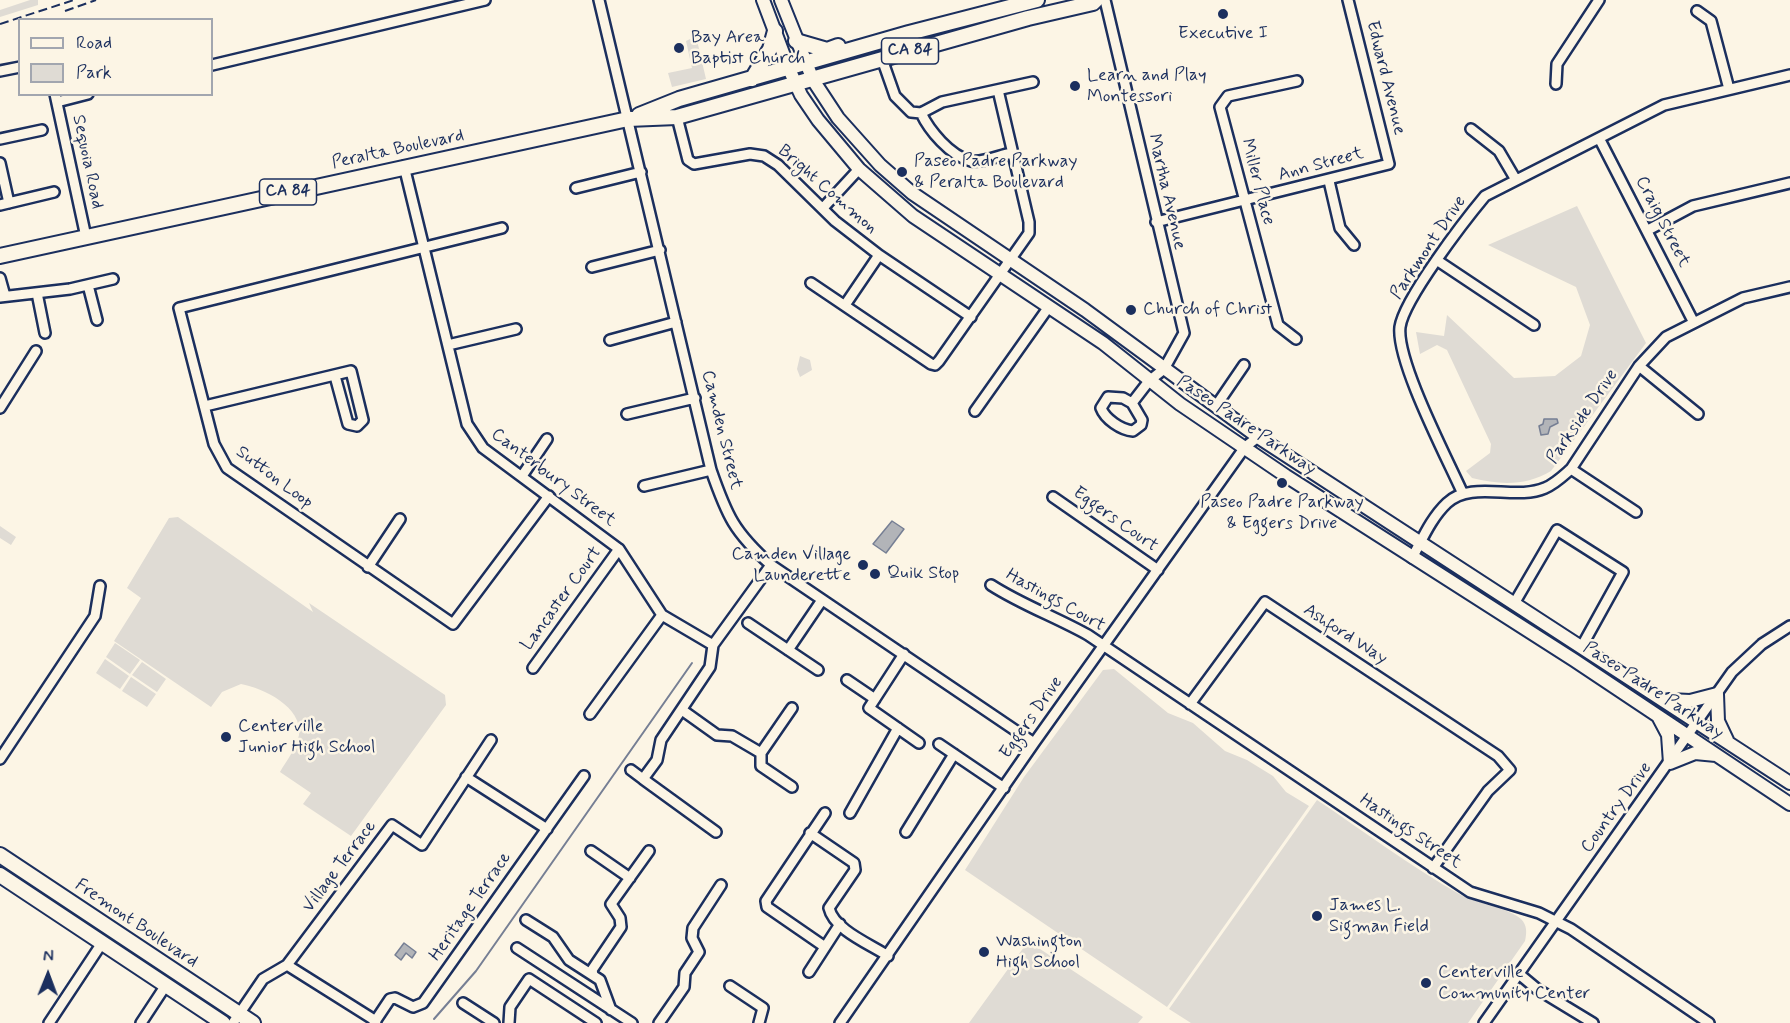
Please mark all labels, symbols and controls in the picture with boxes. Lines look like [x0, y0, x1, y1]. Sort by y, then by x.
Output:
marker: Executive I [1216, 7, 1230, 21]
legend [18, 18, 213, 96]
street label: Edward Avenue [1360, 19, 1410, 137]
place label: Executive I [1178, 23, 1268, 45]
place label: Bay Area Baptist Church [691, 27, 805, 70]
text: Road [76, 31, 112, 55]
road number: CA 84 [882, 38, 938, 64]
marker: Bay Area Baptist Church [672, 41, 686, 55]
text: Park [76, 61, 112, 85]
place label: Learn and Play Montessori [1087, 65, 1207, 107]
marker: Learn and Play Montessori [1068, 79, 1082, 93]
street label: Sequoia Road [66, 113, 108, 211]
street label: Peralta Boulevard [330, 125, 466, 175]
street label: Martha Avenue [1142, 132, 1190, 252]
street label: Miller Place [1235, 136, 1279, 228]
street label: Bright Common [773, 141, 881, 239]
street label: Ann Street [1276, 143, 1366, 187]
place label: Paseo Padre Parkway & Peralta Boulevard [914, 151, 1077, 194]
marker: Paseo Padre Parkway & Peralta Boulevard [895, 165, 909, 179]
street label: Craig Street [1630, 173, 1694, 271]
road number: CA 84 [260, 179, 316, 205]
street label: Parkmont Drive [1386, 192, 1472, 304]
place label: Church of Christ [1143, 299, 1272, 321]
marker: Church of Christ [1124, 303, 1138, 317]
street label: Parkside Drive [1542, 366, 1624, 468]
street label: Camden Street [696, 368, 746, 492]
street label: Paseo Padre Parkway [1172, 371, 1320, 481]
street label: Canterbury Street [486, 424, 620, 532]
street label: Sutton Loop [231, 442, 317, 514]
marker: Paseo Padre Parkway & Eggers Drive [1275, 476, 1289, 490]
street label: Eggers Court [1068, 483, 1162, 557]
place label: Paseo Padre Parkway & Eggers Drive [1200, 492, 1364, 534]
street label: Lancaster Court [517, 543, 607, 655]
place label: Camden Village Launderette [732, 544, 851, 586]
marker: Camden Village Launderette [856, 558, 870, 572]
place label: Quik Stop [887, 563, 959, 585]
street label: Hastings Court [1002, 565, 1108, 637]
marker: Quik Stop [868, 567, 882, 581]
street label: Ashford Way [1299, 600, 1391, 670]
street label: Paseo Padre Parkway [1579, 637, 1727, 745]
street label: Eggers Drive [996, 673, 1068, 763]
place label: Centerville Junior High School [238, 716, 375, 758]
marker: Centerville Junior High School [219, 730, 233, 744]
street label: Country Drive [1577, 758, 1657, 858]
street label: Hastings Street [1355, 790, 1465, 874]
street label: Village Terrace [298, 817, 382, 917]
street label: Heritage Terrace [425, 848, 517, 966]
street label: Fremont Boulevard [70, 875, 202, 973]
place label: James L. Sigman Field [1329, 895, 1429, 938]
marker: James L. Sigman Field [1310, 909, 1324, 923]
place label: Washington High School [996, 931, 1082, 974]
north arrow [18, 945, 78, 1005]
marker: Washington High School [977, 945, 991, 959]
text: N [43, 946, 54, 967]
place label: Centerville Community Center [1438, 962, 1590, 1004]
marker: Centerville Community Center [1419, 976, 1433, 990]

